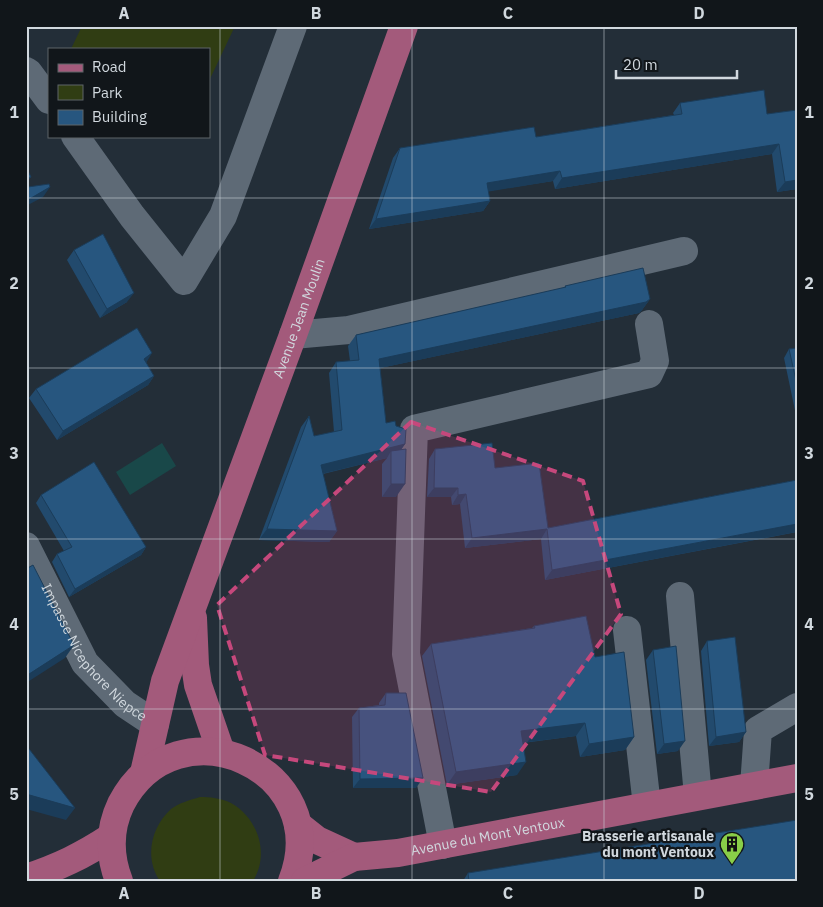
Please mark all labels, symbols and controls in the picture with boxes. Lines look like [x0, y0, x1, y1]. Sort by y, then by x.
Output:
text: A [119, 3, 130, 23]
text: B [311, 3, 322, 23]
text: C [503, 3, 513, 23]
text: D [693, 3, 705, 23]
legend [48, 48, 210, 138]
scale bar [616, 48, 737, 80]
text: 20 m [623, 55, 658, 74]
text: Road [92, 57, 127, 76]
text: Park [92, 83, 122, 102]
text: 1 [9, 102, 19, 122]
text: 1 [804, 102, 814, 122]
text: Building [92, 107, 147, 126]
street label: Avenue Jean Moulin [269, 256, 329, 381]
text: 2 [9, 273, 19, 293]
text: 2 [804, 273, 814, 293]
text: 3 [9, 443, 19, 463]
text: 3 [804, 443, 814, 463]
street label: Impasse Nicephore Niepce [37, 580, 151, 725]
text: 4 [9, 614, 19, 634]
text: 4 [804, 614, 814, 634]
text: 5 [9, 784, 19, 804]
text: 5 [804, 784, 814, 804]
street label: Avenue du Mont Ventoux [409, 813, 566, 859]
place label: Brasserie artisanale du mont Ventoux [582, 827, 714, 861]
building icon: Brasserie artisanale du mont Ventoux [719, 831, 745, 865]
text: A [119, 883, 130, 903]
text: B [311, 883, 322, 903]
text: C [503, 883, 513, 903]
text: D [693, 883, 705, 903]

